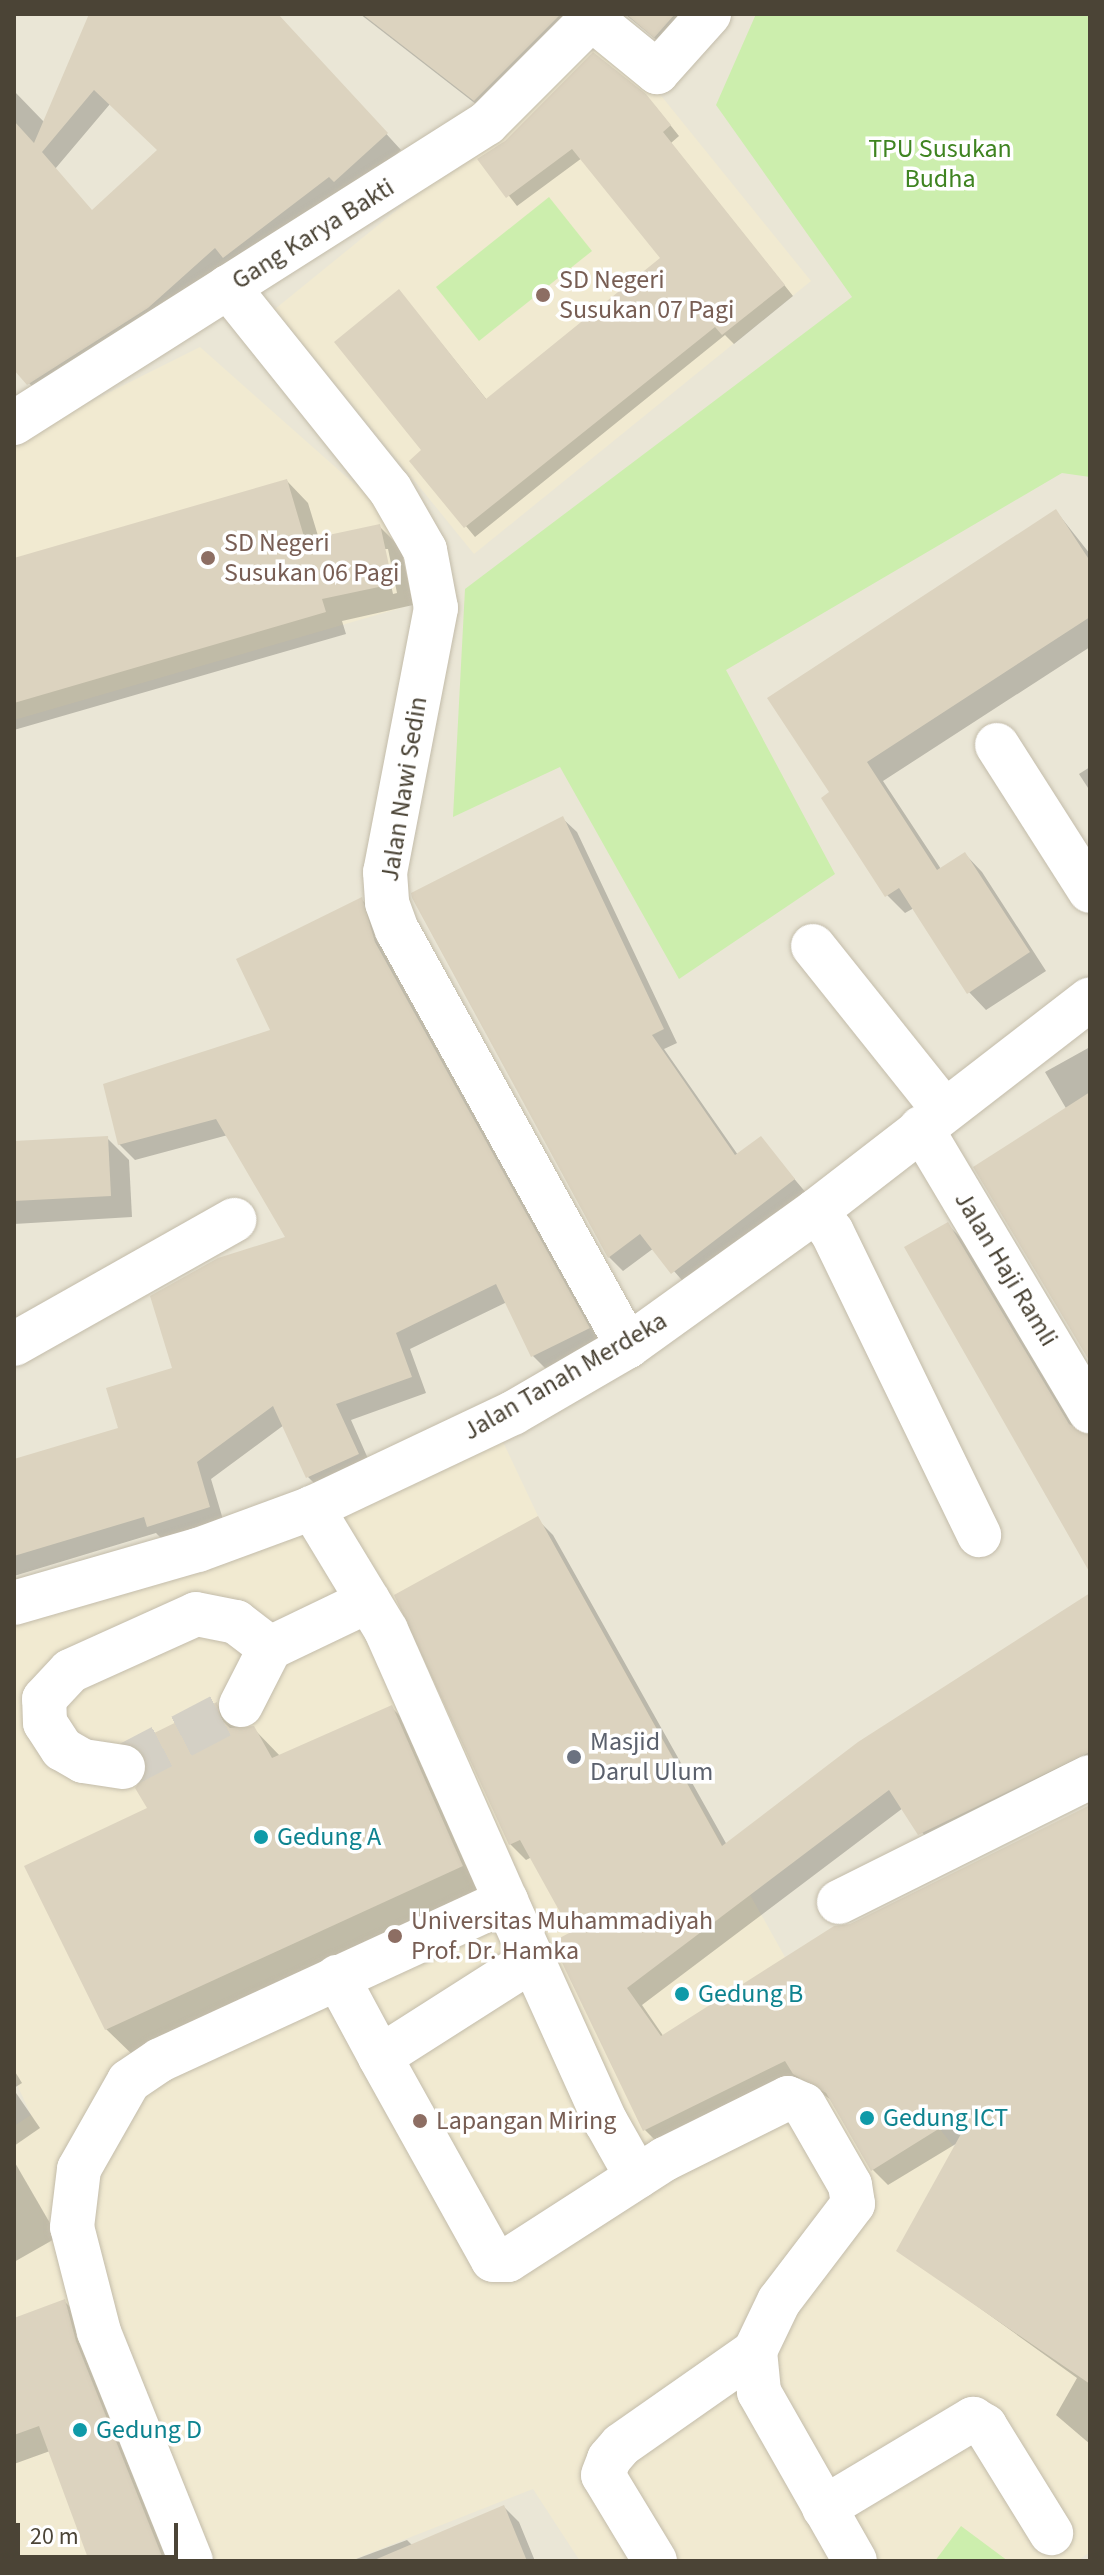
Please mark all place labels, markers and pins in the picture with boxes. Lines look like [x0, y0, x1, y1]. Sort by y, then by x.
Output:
place label: SD Negeri Susukan 07 Pagi [559, 264, 734, 326]
marker: SD Negeri Susukan 07 Pagi [534, 286, 552, 304]
place label: SD Negeri Susukan 06 Pagi [224, 527, 399, 588]
marker: SD Negeri Susukan 06 Pagi [199, 549, 217, 567]
place label: Masjid Darul Ulum [590, 1726, 713, 1788]
marker: Masjid Darul Ulum [565, 1748, 583, 1766]
place label: Gedung A [277, 1821, 381, 1853]
marker: Gedung A [252, 1828, 270, 1846]
place label: Universitas Muhammadiyah Prof. Dr. Hamka [411, 1905, 713, 1966]
marker: Universitas Muhammadiyah Prof. Dr. Hamka [386, 1927, 404, 1945]
place label: Gedung B [698, 1978, 803, 2010]
marker: Gedung B [673, 1985, 691, 2003]
place label: Gedung ICT [883, 2102, 1008, 2134]
place label: Lapangan Miring [436, 2105, 616, 2137]
marker: Gedung ICT [858, 2109, 876, 2127]
marker: Lapangan Miring [411, 2112, 429, 2130]
place label: Gedung D [96, 2414, 202, 2446]
marker: Gedung D [71, 2421, 89, 2439]

